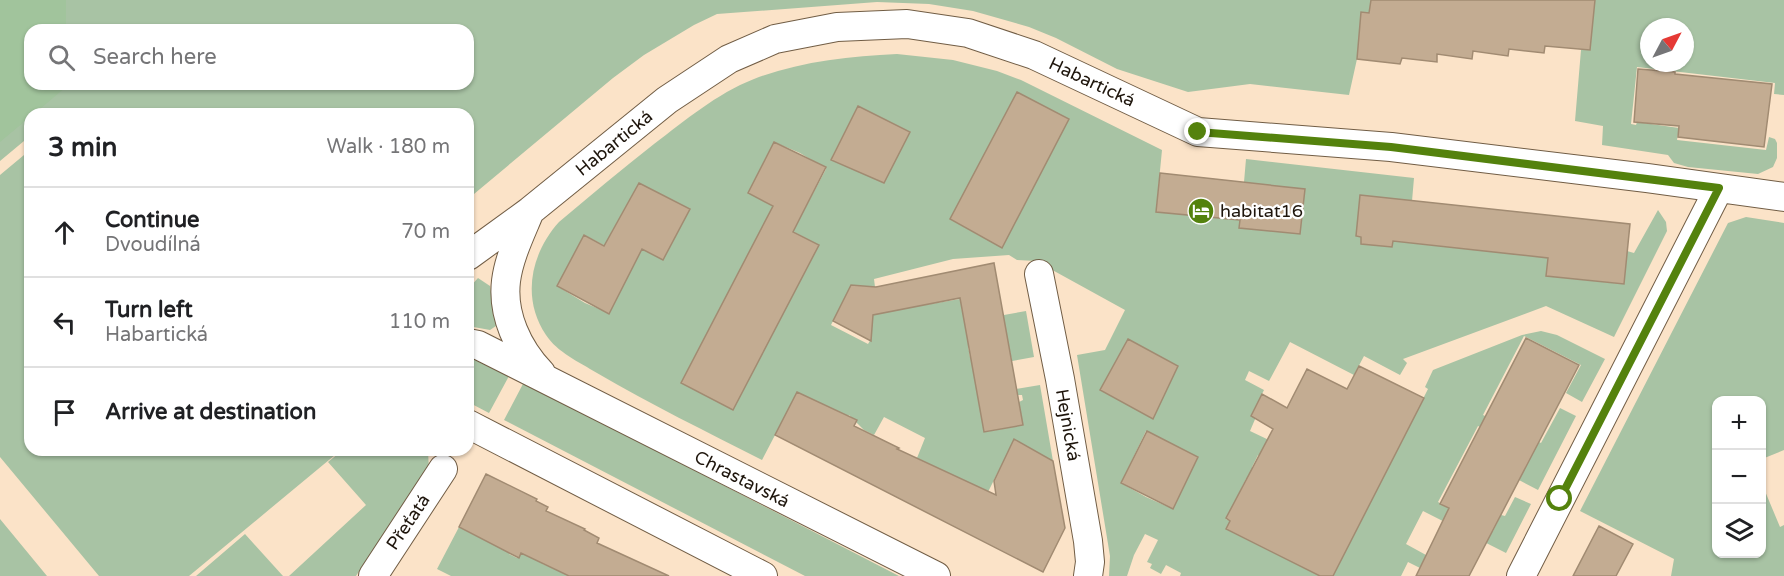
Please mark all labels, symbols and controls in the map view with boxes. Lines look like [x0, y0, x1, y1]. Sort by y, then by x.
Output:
north arrow [1640, 18, 1694, 72]
search box [24, 24, 474, 90]
icon: search [45, 41, 78, 74]
text: Search here [93, 44, 217, 70]
street label: Habartická [1045, 52, 1139, 112]
street label: Habartická [571, 105, 657, 181]
route end [1184, 118, 1210, 144]
text: 3 min [48, 132, 117, 163]
text: Walk · 180 m [327, 135, 450, 159]
hotel icon: habitat16 [1186, 196, 1216, 226]
place label: habitat16 [1220, 200, 1303, 222]
text: Continue [105, 207, 200, 233]
icon: ahead [48, 216, 81, 249]
text: 70 m [401, 220, 450, 244]
text: Dvoudílná [105, 233, 201, 257]
text: Turn left [105, 297, 193, 323]
icon: left [48, 306, 81, 339]
text: 110 m [389, 310, 450, 334]
text: Habartická [105, 323, 208, 347]
street label: Hejnická [1051, 387, 1085, 463]
icon: arrive [48, 396, 81, 429]
map controls [1712, 396, 1766, 558]
button: + [1712, 396, 1766, 450]
text: Arrive at destination [105, 399, 316, 425]
street label: Chrastavská [691, 446, 793, 512]
button: − [1712, 450, 1766, 504]
route start [1546, 485, 1572, 511]
street label: Přeťatá [381, 490, 435, 554]
button: layers [1712, 504, 1766, 558]

